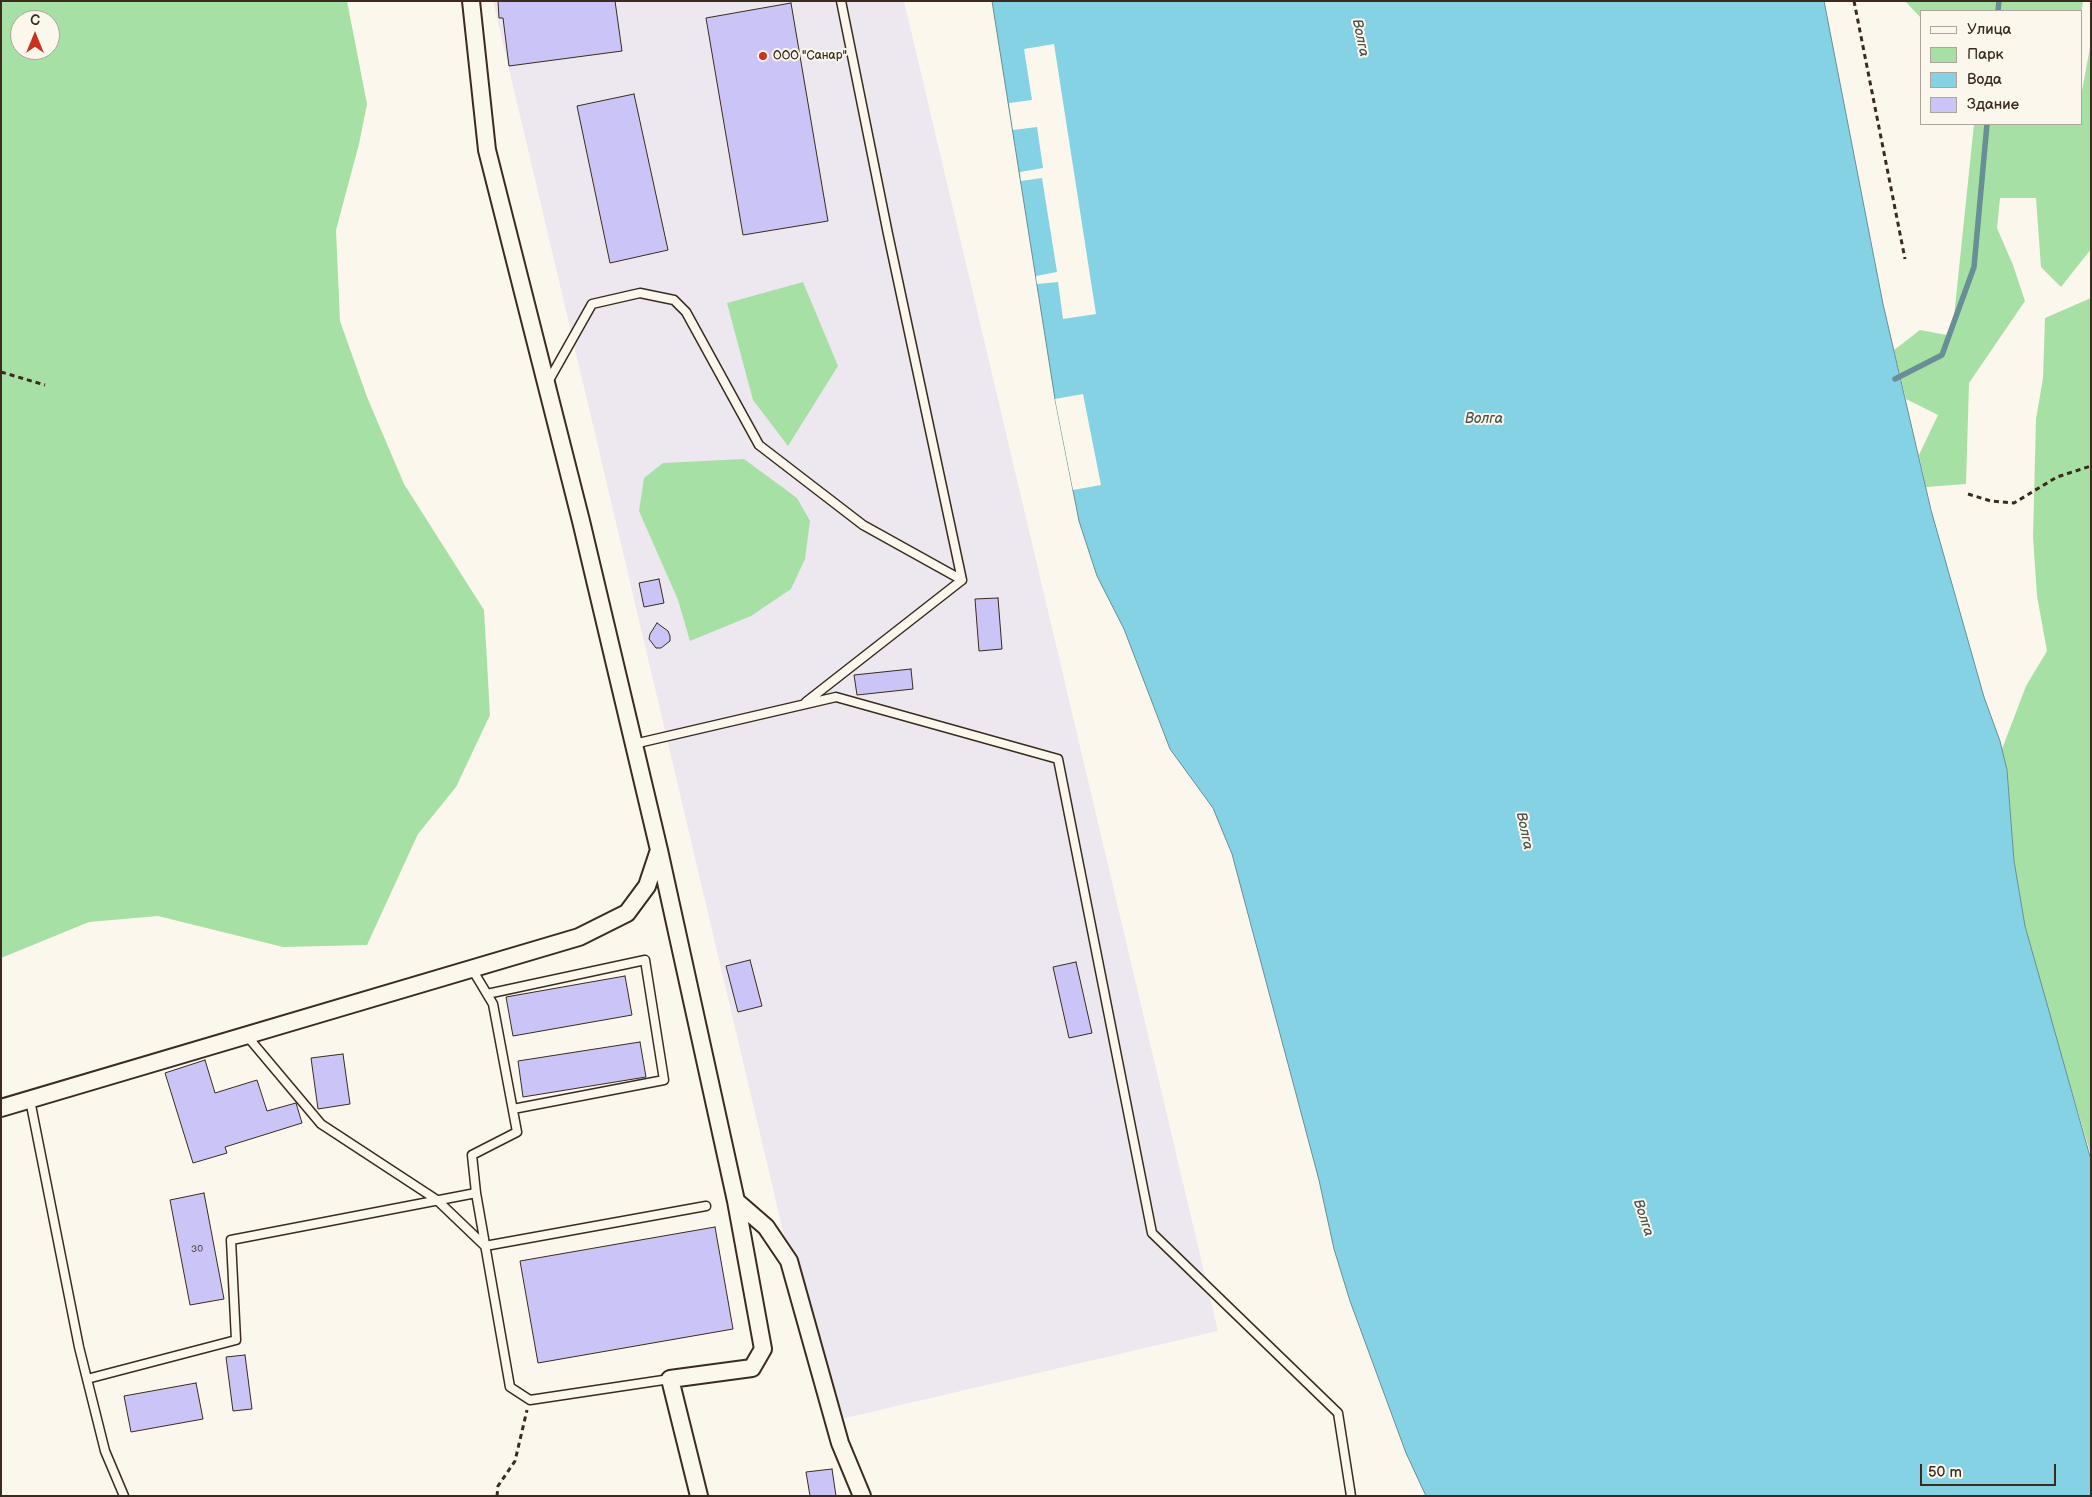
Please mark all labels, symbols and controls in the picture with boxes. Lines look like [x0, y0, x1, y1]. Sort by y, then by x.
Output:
north arrow [10, 10, 60, 60]
legend [1920, 10, 2082, 125]
text: С [30, 12, 40, 29]
water label: Волга [1348, 18, 1372, 58]
text: Улица [1967, 20, 2011, 39]
text: Парк [1967, 45, 2004, 64]
place label: ООО "Санар" [773, 49, 847, 63]
marker: ООО "Санар" [757, 50, 769, 62]
text: Вода [1967, 70, 2002, 89]
text: Здание [1967, 95, 2019, 114]
water label: Волга [1465, 411, 1503, 427]
water label: Волга [1512, 811, 1536, 851]
water label: Волга [1629, 1197, 1657, 1239]
house number: 30 [191, 1243, 203, 1255]
scale bar [1922, 1454, 2058, 1486]
text: 50 m [1928, 1463, 1962, 1482]

